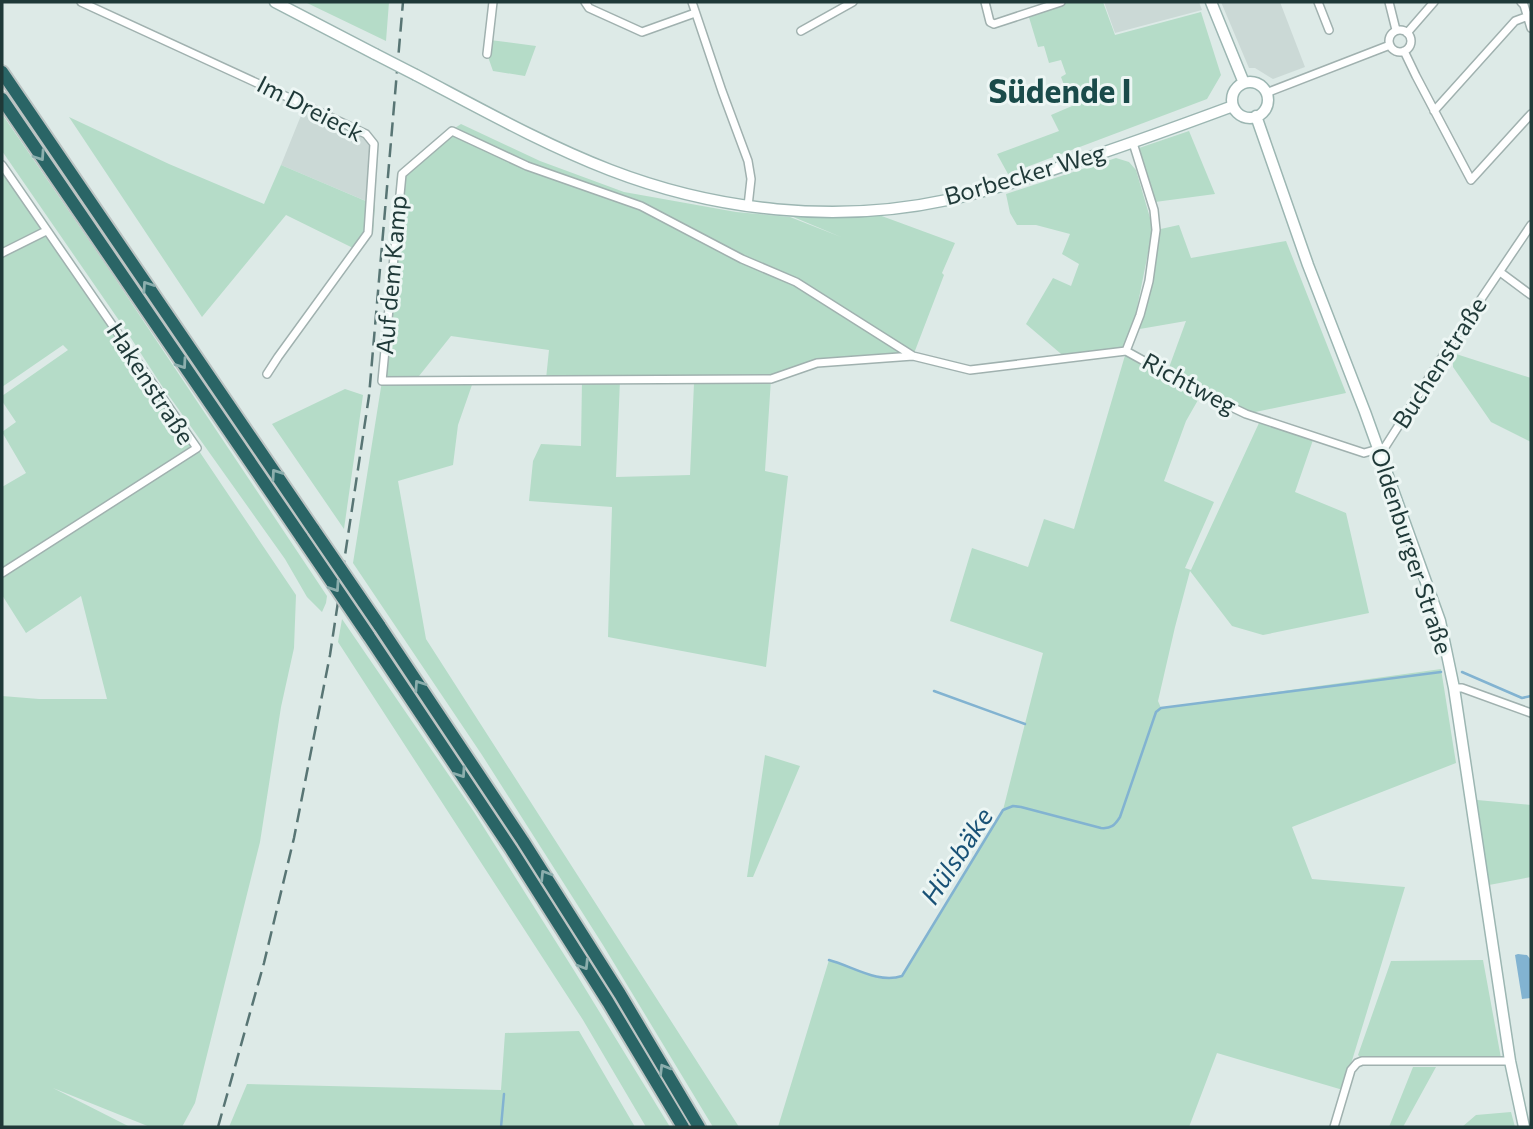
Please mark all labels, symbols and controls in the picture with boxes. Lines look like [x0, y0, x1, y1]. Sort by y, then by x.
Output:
street label: Im Dreieck [253, 69, 369, 147]
district label: Südende I [988, 70, 1132, 110]
street label: Borbecker Weg [941, 137, 1108, 210]
one-way arrow [32, 148, 44, 161]
street label: Auf dem Kamp [369, 194, 412, 356]
one-way arrow [142, 281, 155, 294]
street label: Buchenstraße [1386, 291, 1492, 433]
street label: Hakenstraße [101, 317, 201, 449]
street label: Richtweg [1138, 346, 1242, 419]
one-way arrow [174, 356, 186, 369]
street label: Oldenburger Straße [1365, 444, 1460, 658]
one-way arrow [272, 469, 284, 482]
one-way arrow [327, 579, 339, 592]
one-way arrow [415, 680, 427, 693]
one-way arrow [453, 766, 466, 779]
water label: Hülsbäke [913, 801, 998, 909]
one-way arrow [540, 870, 553, 883]
one-way arrow [576, 957, 589, 970]
one-way arrow [659, 1063, 672, 1076]

